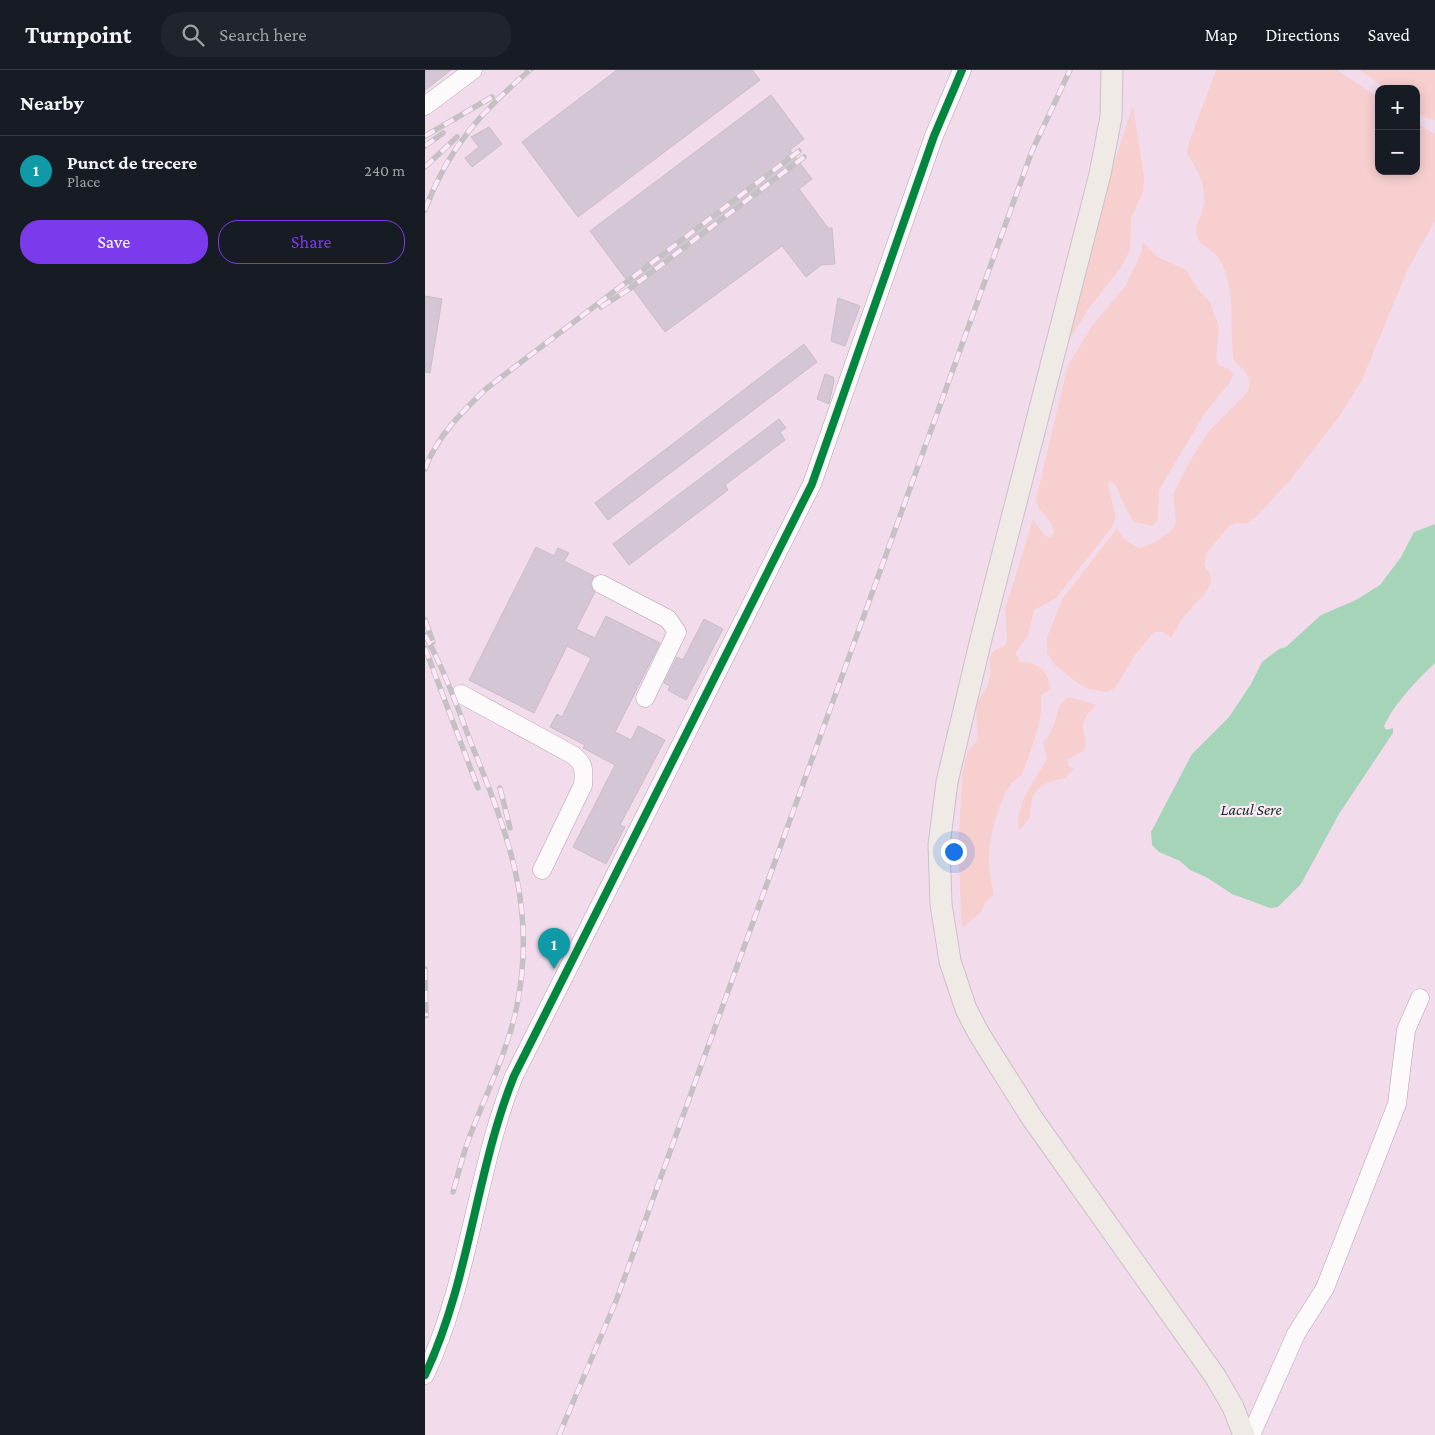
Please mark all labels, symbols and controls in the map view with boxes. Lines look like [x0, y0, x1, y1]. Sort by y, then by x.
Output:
search box [161, 12, 511, 57]
text: Turnpoint [25, 21, 131, 48]
icon: search [179, 21, 207, 49]
text: Search here [219, 24, 307, 45]
text: Map [1205, 25, 1237, 45]
text: Directions [1265, 25, 1340, 45]
text: Saved [1368, 25, 1410, 45]
map controls [1375, 85, 1420, 175]
button: + [1375, 85, 1420, 130]
text: Nearby [20, 91, 84, 115]
button: − [1375, 130, 1420, 175]
text: Punct de trecere [67, 152, 197, 173]
text: 1 [33, 162, 39, 179]
text: 240 m [364, 162, 405, 179]
text: Place [67, 173, 100, 190]
button: Save [20, 220, 208, 264]
button: Share [218, 220, 405, 264]
water label: Lacul Sere [1221, 801, 1281, 818]
your location [941, 839, 967, 865]
pin: 1 [538, 928, 570, 969]

